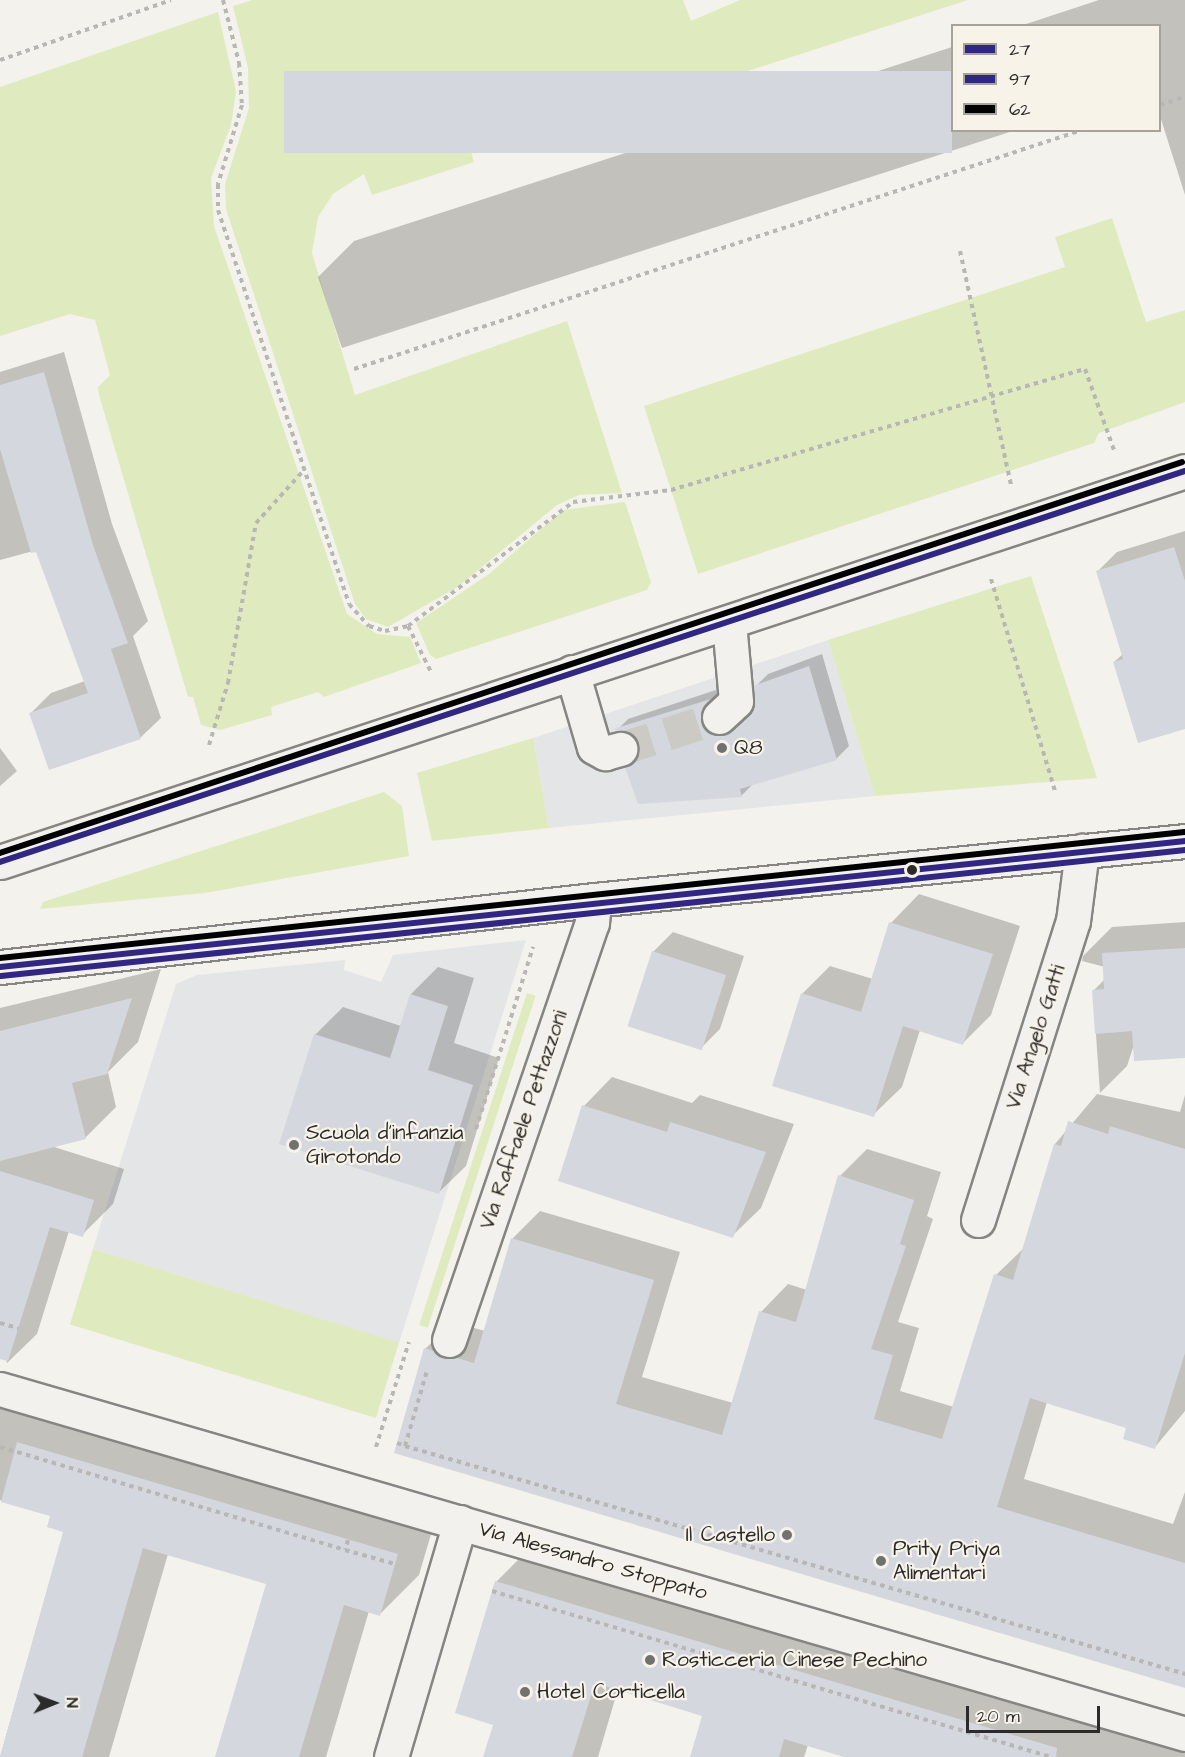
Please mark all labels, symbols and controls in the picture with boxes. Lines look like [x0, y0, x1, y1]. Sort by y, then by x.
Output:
legend [951, 24, 1161, 132]
text: 27 [1009, 37, 1030, 62]
text: 97 [1009, 67, 1030, 92]
text: 62 [1009, 97, 1031, 122]
place label: Q8 [734, 735, 763, 761]
marker: Q8 [715, 741, 729, 755]
unlabelled marker [906, 864, 918, 876]
street label: Via Angelo Gatti [1001, 962, 1071, 1112]
street label: Via Raffaele Pettazzoni [475, 1007, 573, 1233]
place label: Scuola d'infanzia Girotondo [306, 1120, 463, 1170]
marker: Scuola d'infanzia Girotondo [287, 1138, 301, 1152]
street label: Via Alessandro Stoppato [476, 1516, 710, 1606]
place label: Il Castello [686, 1522, 775, 1548]
marker: Il Castello [780, 1528, 794, 1542]
place label: Prity Priya Alimentari [893, 1536, 1000, 1586]
marker: Prity Priya Alimentari [874, 1554, 888, 1568]
place label: Rosticceria Cinese Pechino [662, 1647, 927, 1673]
marker: Rosticceria Cinese Pechino [643, 1653, 657, 1667]
north arrow [24, 1673, 84, 1733]
place label: Hotel Corticella [537, 1679, 685, 1705]
marker: Hotel Corticella [518, 1685, 532, 1699]
scale bar [969, 1694, 1102, 1732]
text: N [61, 1697, 83, 1708]
text: 20 m [977, 1704, 1020, 1729]

